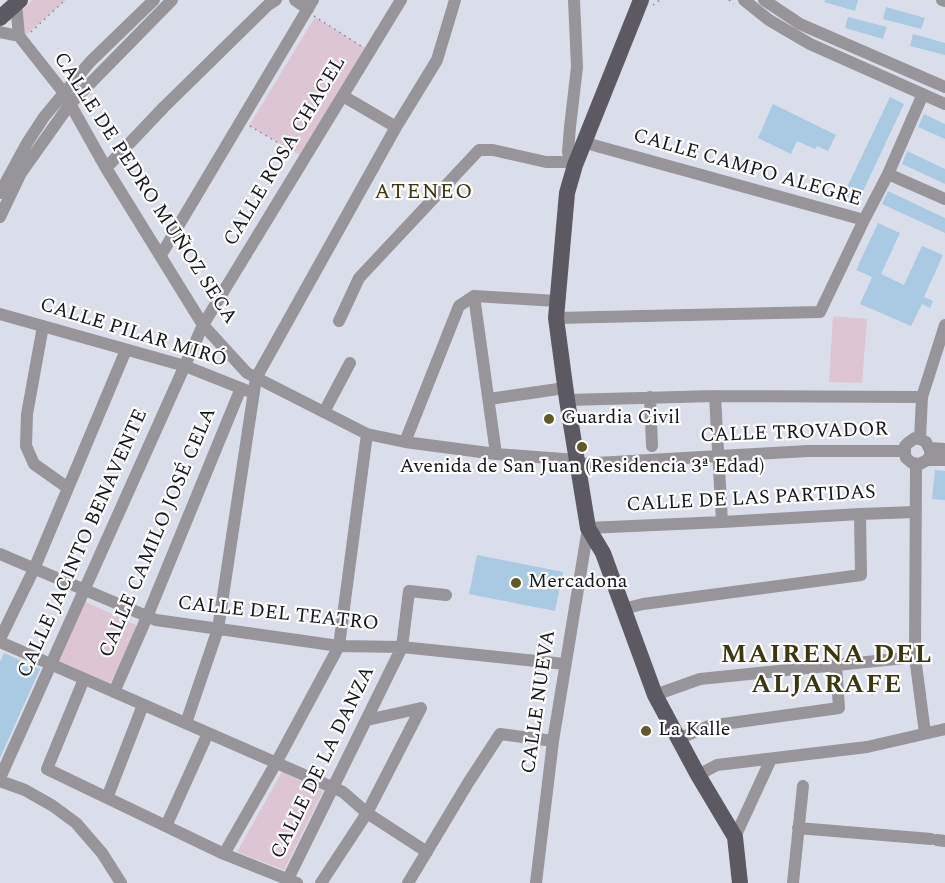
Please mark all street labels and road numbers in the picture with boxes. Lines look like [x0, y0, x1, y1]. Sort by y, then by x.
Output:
street label: CALLE DE PEDRO MUÑOZ SECA [47, 49, 241, 329]
street label: CALLE ROSA CHACEL [220, 53, 352, 251]
street label: CALLE CAMPO ALEGRE [630, 125, 864, 213]
street label: CALLE PILAR MIRÓ [37, 294, 229, 374]
street label: CALLE CAMILO JOSÉ CELA [95, 404, 223, 662]
street label: CALLE JACINTO BENAVENTE [14, 406, 154, 682]
street label: CALLE TROVADOR [700, 419, 888, 449]
street label: CALLE DE LAS PARTIDAS [626, 481, 876, 519]
street label: CALLE DEL TEATRO [176, 593, 380, 637]
street label: CALLE NUEVA [518, 629, 562, 775]
street label: CALLE DE LA DANZA [267, 663, 381, 863]

